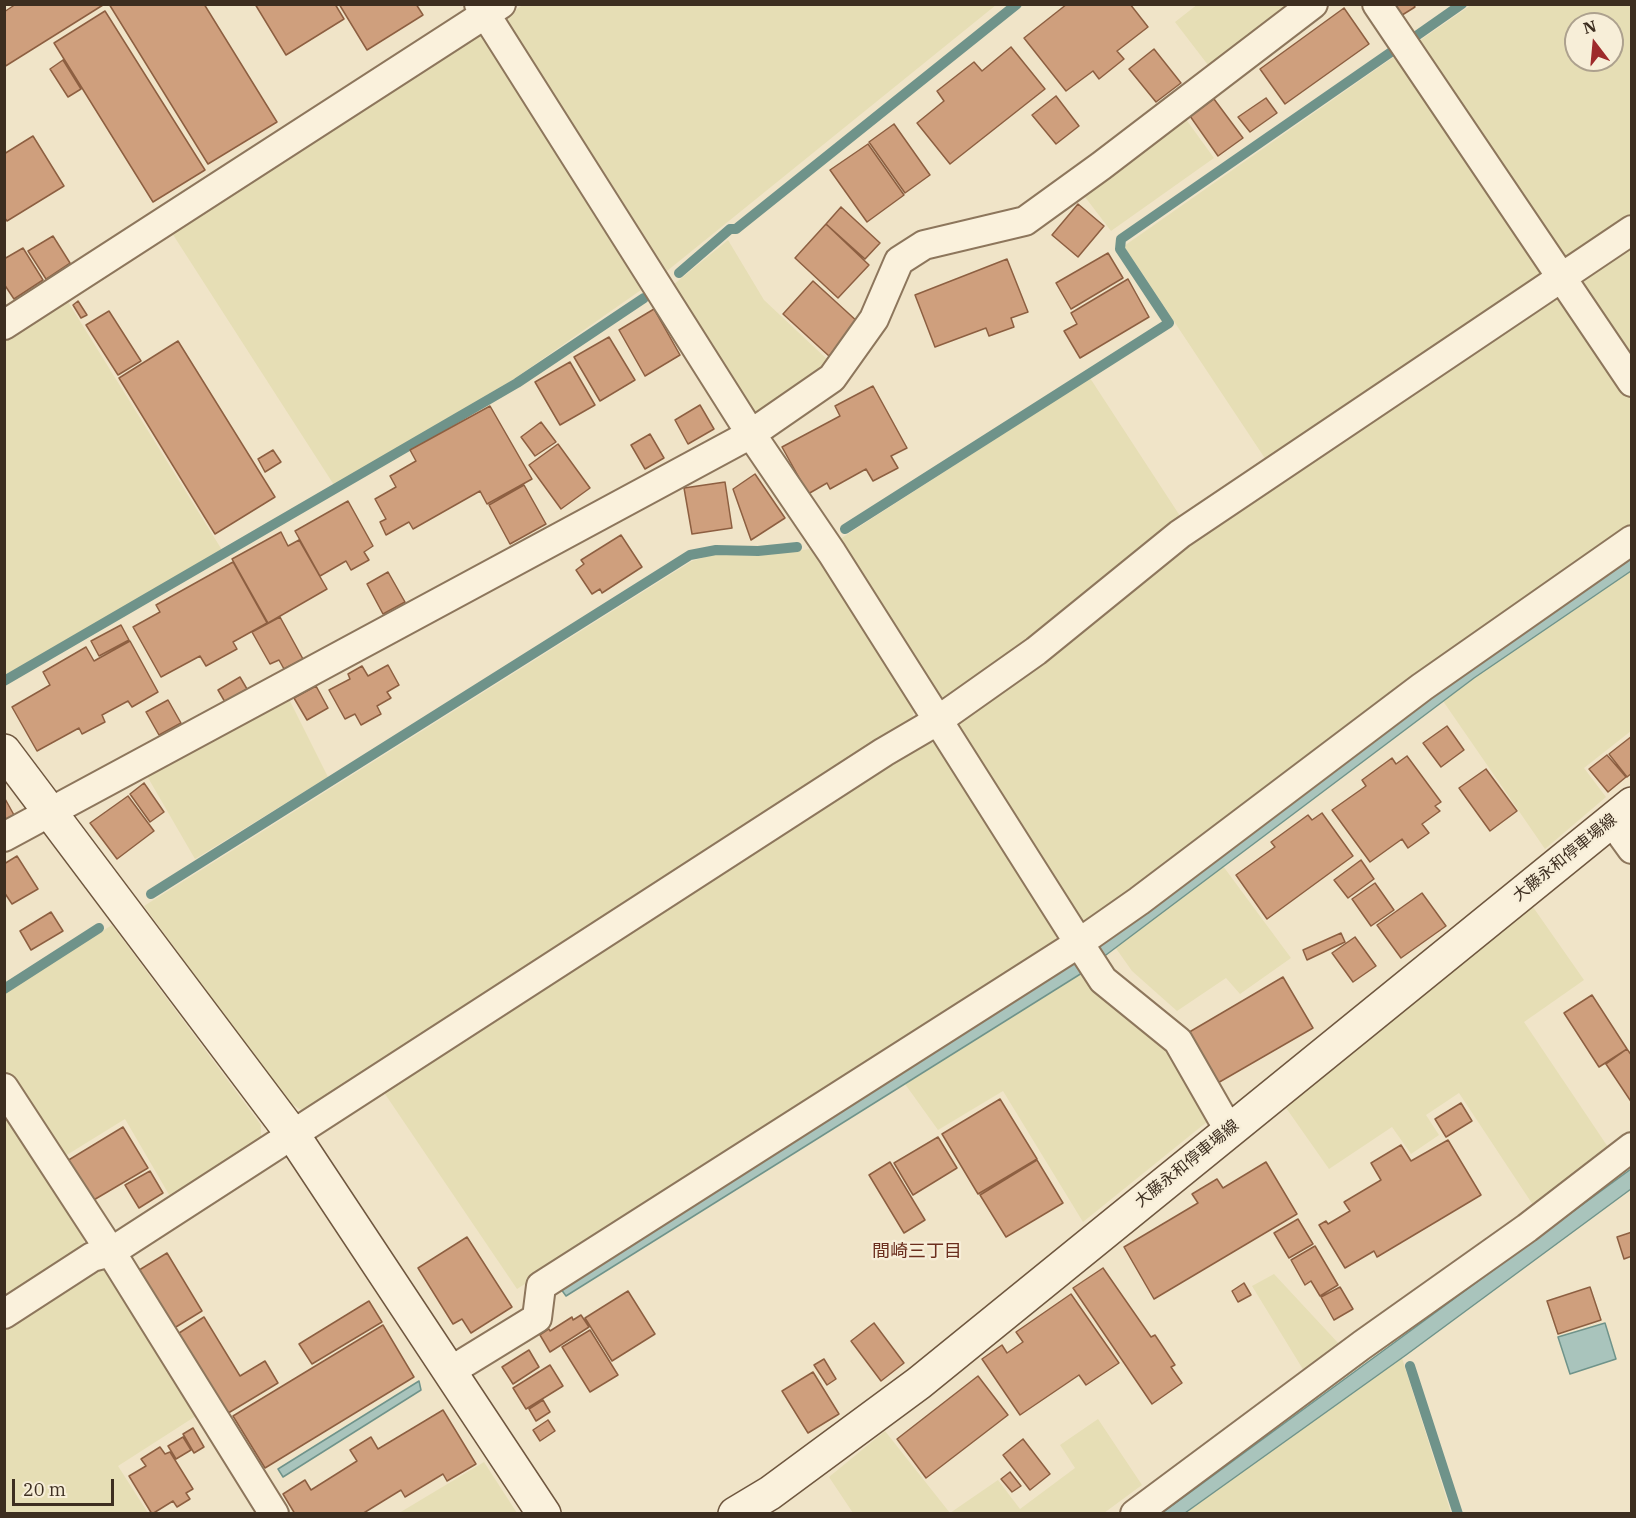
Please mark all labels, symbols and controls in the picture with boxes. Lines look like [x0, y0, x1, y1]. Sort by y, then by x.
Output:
north arrow [1564, 12, 1624, 72]
text: N [1581, 15, 1598, 38]
street label: 大藤永和停車場線 [1509, 810, 1621, 906]
street label: 大藤永和停車場線 [1131, 1116, 1243, 1212]
district label: 間崎三丁目 [872, 1241, 962, 1263]
scale bar [15, 1467, 117, 1505]
text: 20 m [23, 1478, 66, 1501]

